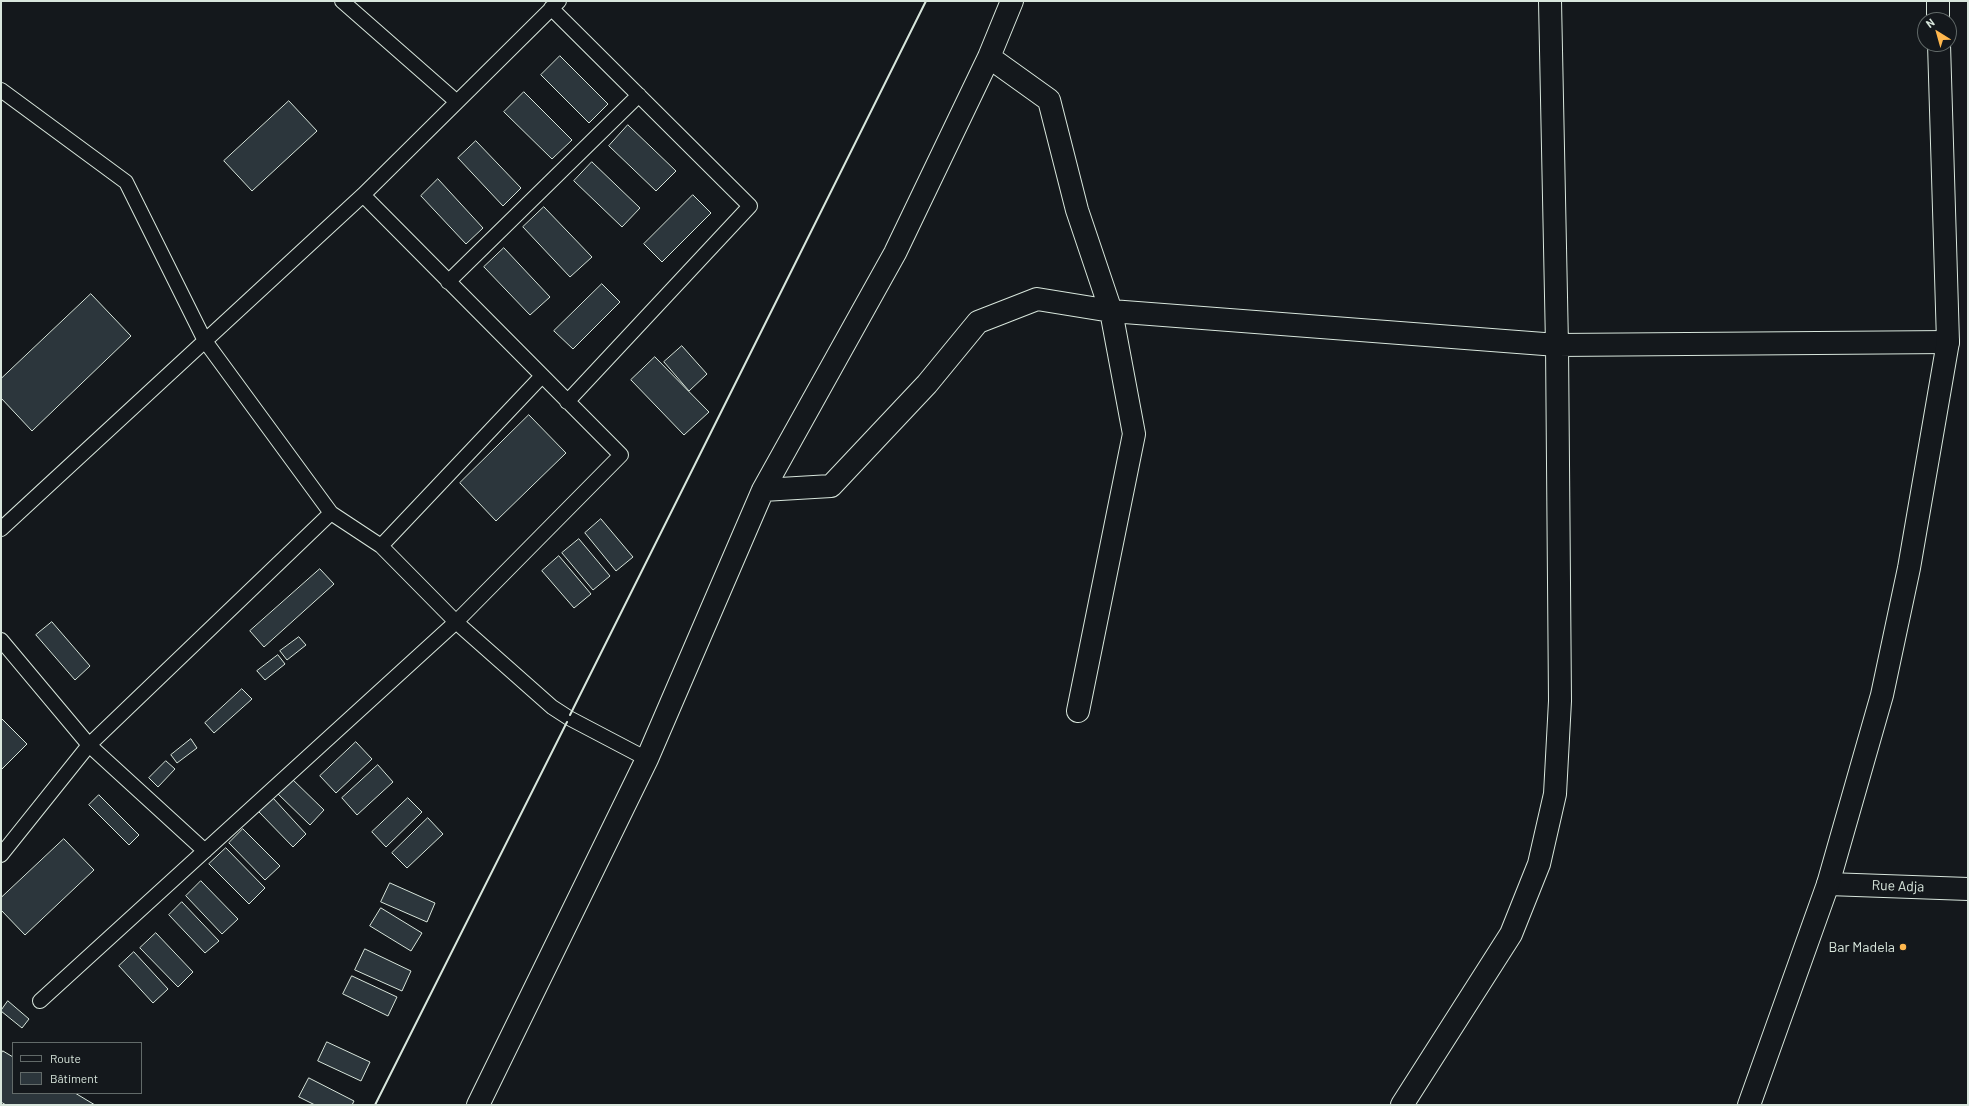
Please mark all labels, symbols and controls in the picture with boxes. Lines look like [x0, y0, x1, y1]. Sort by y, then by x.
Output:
north arrow [1917, 12, 1957, 52]
text: N [1923, 15, 1937, 30]
street label: Rue Adja [1871, 877, 1925, 895]
place label: Bar Madela [1829, 939, 1895, 955]
marker: Bar Madela [1898, 942, 1908, 952]
legend [12, 1042, 142, 1094]
text: Route [50, 1051, 81, 1065]
text: Bâtiment [50, 1071, 98, 1085]

